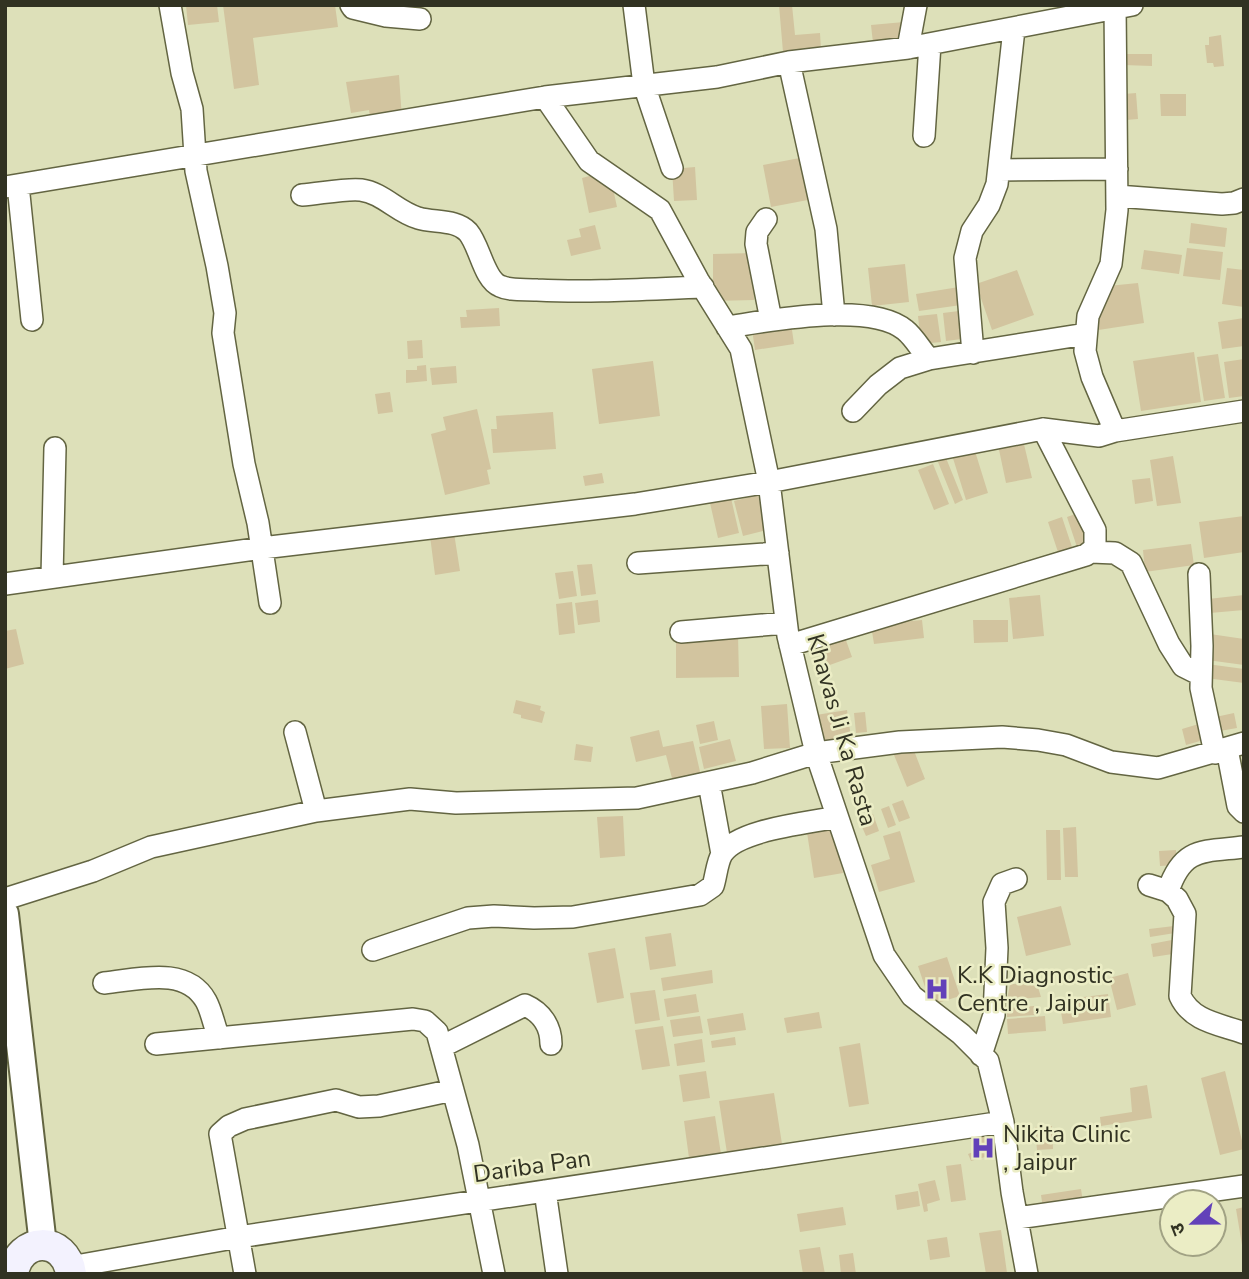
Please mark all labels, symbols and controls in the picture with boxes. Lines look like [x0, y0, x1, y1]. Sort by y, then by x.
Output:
street label: Khavas Ji Ka Rasta [799, 630, 885, 830]
place label: K.K Diagnostic Centre , Jaipur [957, 959, 1113, 1019]
hospital icon: K.K Diagnostic Centre , Jaipur [923, 975, 951, 1003]
place label: Nikita Clinic , Jaipur [1003, 1118, 1130, 1178]
hospital icon: Nikita Clinic , Jaipur [969, 1134, 997, 1162]
street label: Dariba Pan [471, 1142, 593, 1190]
north arrow [1158, 1188, 1228, 1258]
text: उ [1164, 1218, 1192, 1239]

